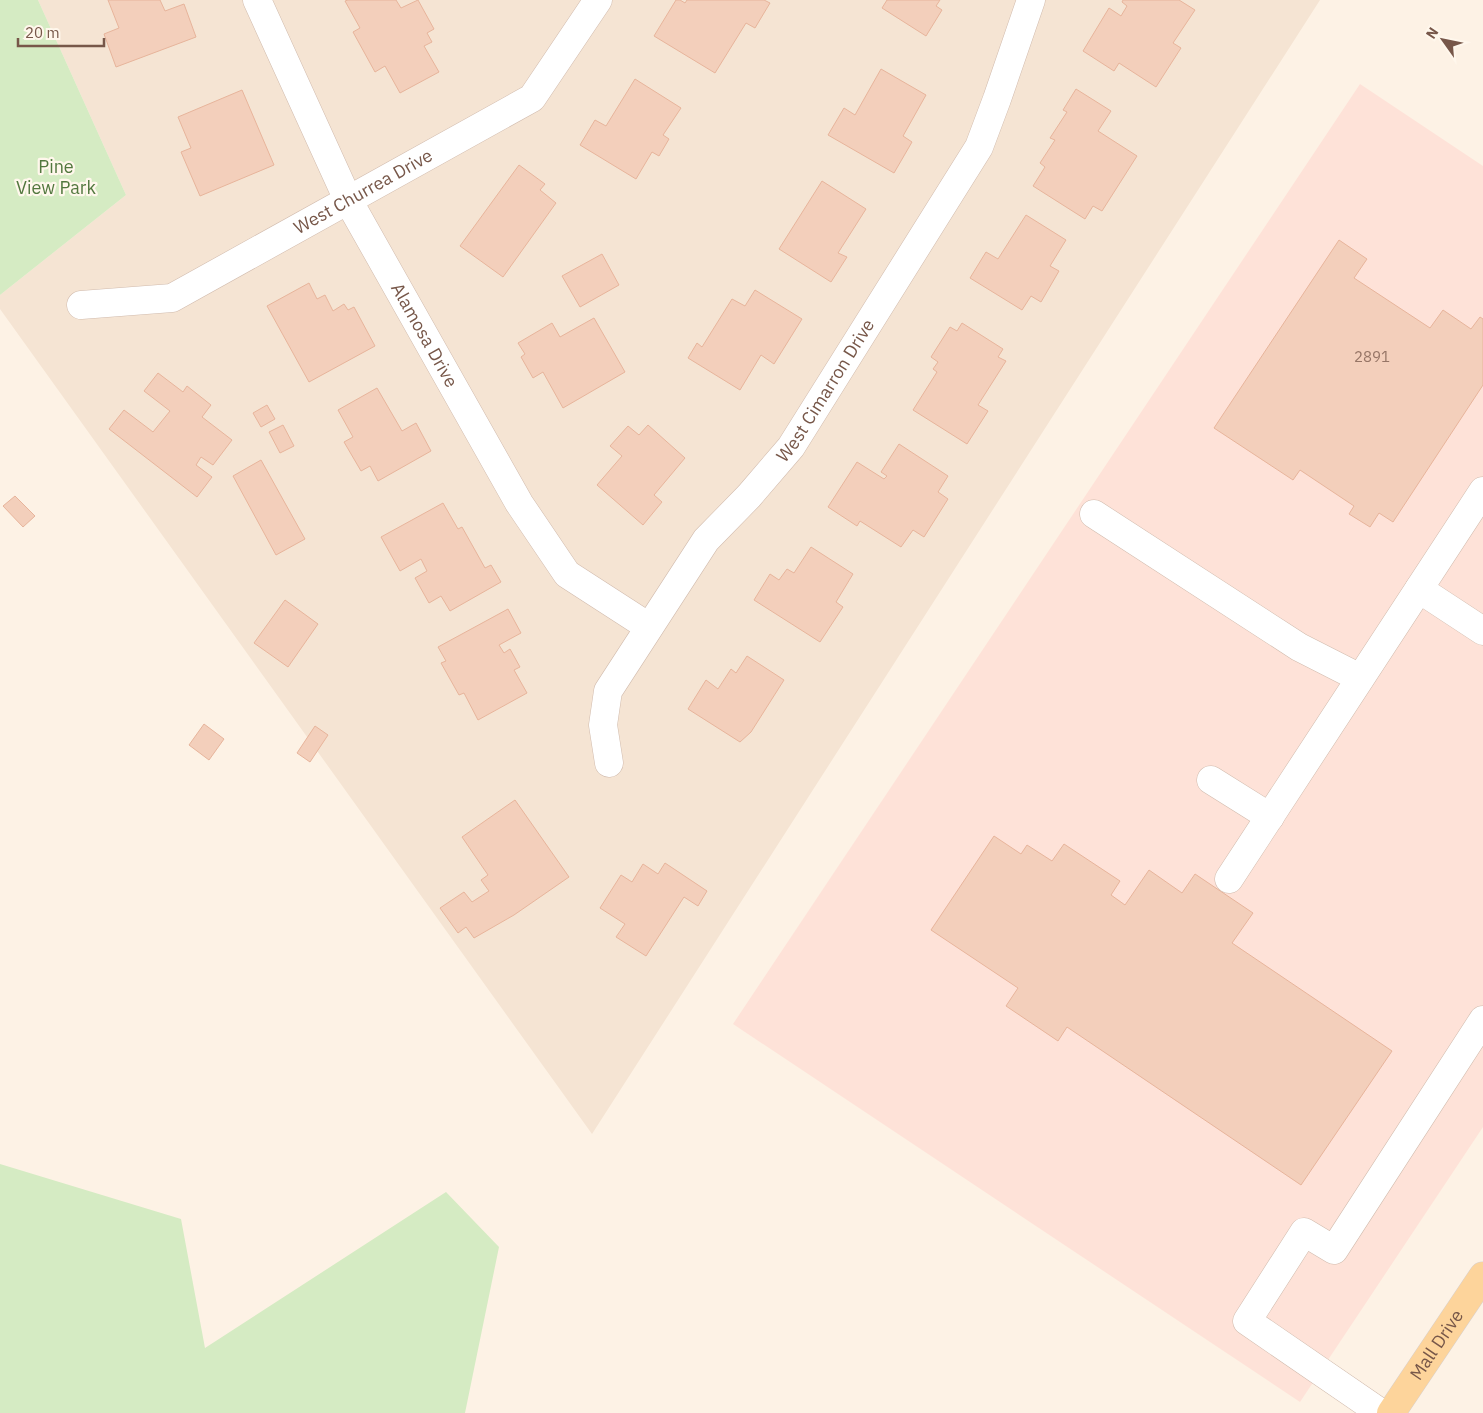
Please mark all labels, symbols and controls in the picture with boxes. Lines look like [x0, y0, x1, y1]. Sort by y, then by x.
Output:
scale bar [18, 15, 104, 47]
north arrow [1418, 15, 1468, 65]
text: 20 m [25, 23, 60, 42]
text: N [1422, 24, 1442, 42]
street label: West Churrea Drive [290, 144, 436, 239]
park label: Pine View Park [16, 155, 96, 199]
street label: Alamosa Drive [386, 279, 463, 391]
street label: West Cimarron Drive [771, 314, 879, 467]
house number: 2891 [1354, 347, 1390, 366]
street label: Mall Drive [1404, 1305, 1468, 1384]

